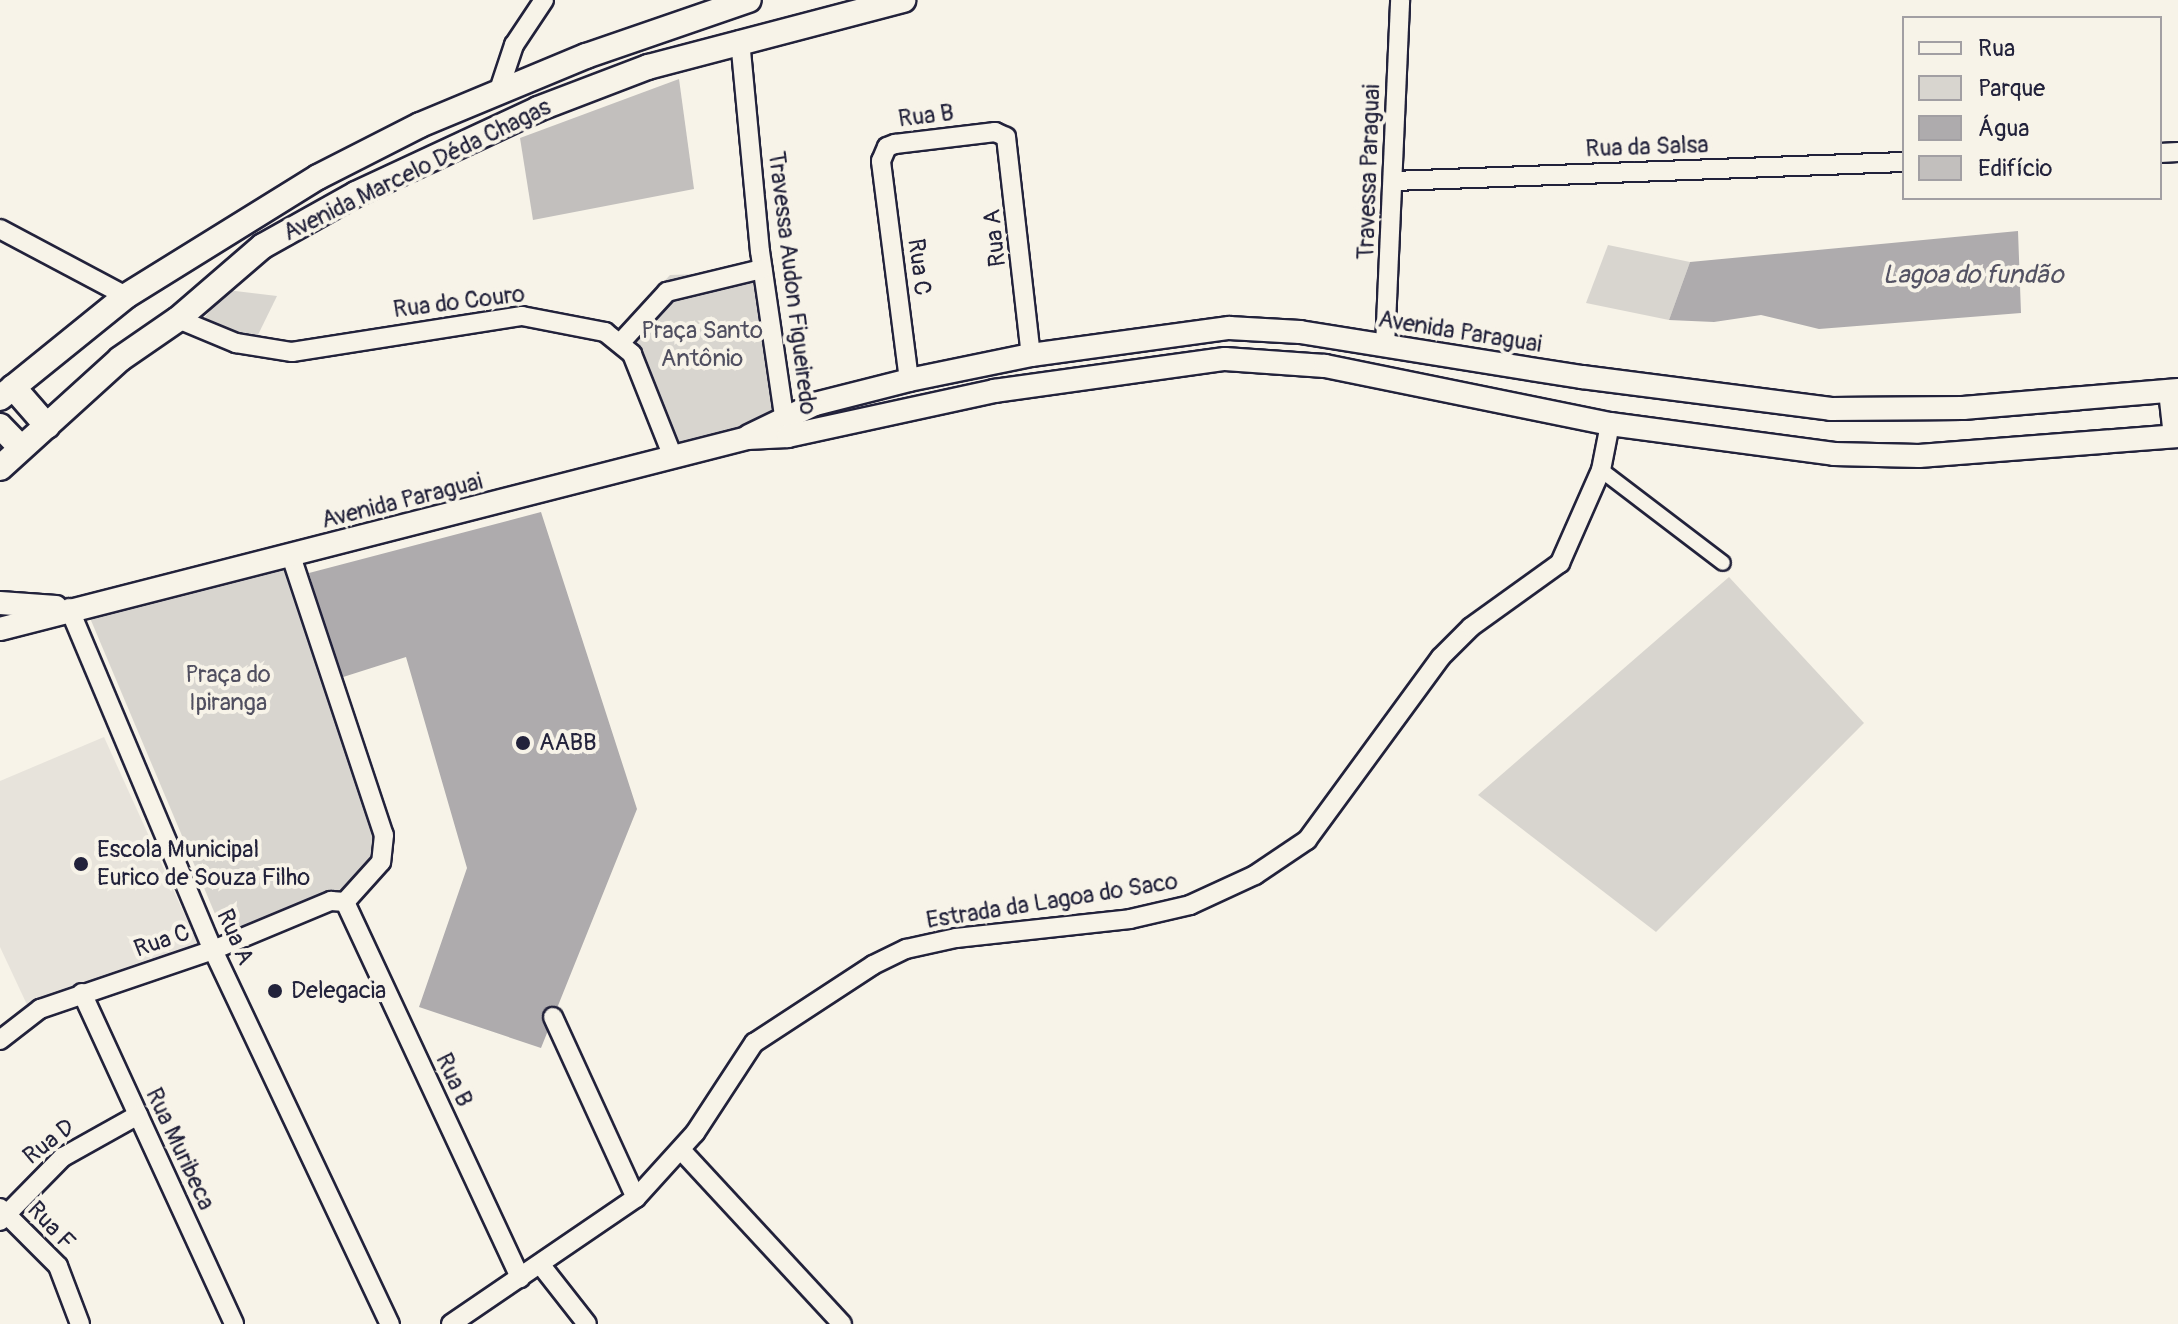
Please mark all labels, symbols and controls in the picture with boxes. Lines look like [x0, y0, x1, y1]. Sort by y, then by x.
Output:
legend [1902, 16, 2162, 200]
text: Rua [1978, 34, 2015, 63]
text: Parque [1978, 74, 2045, 103]
street label: Travessa Paraguai [1352, 84, 1386, 260]
street label: Avenida Marcelo Déda Chagas [278, 93, 556, 247]
street label: Rua B [896, 98, 956, 134]
text: Água [1978, 114, 2029, 143]
street label: Rua da Salsa [1585, 130, 1709, 164]
street label: Travessa Audon Figueiredo [762, 150, 822, 416]
text: Edifício [1978, 154, 2052, 183]
street label: Rua A [978, 208, 1012, 268]
street label: Rua C [901, 237, 937, 297]
water label: Lagoa do fundão [1883, 260, 2063, 292]
street label: Rua do Couro [392, 280, 526, 324]
street label: Avenida Paraguai [1376, 305, 1544, 359]
park label: Praça Santo Antônio [641, 317, 763, 373]
street label: Avenida Paraguai [318, 467, 486, 535]
park label: Praça do Ipiranga [185, 661, 271, 717]
place label: AABB [539, 729, 597, 757]
marker: AABB [514, 734, 532, 752]
place label: Escola Municipal Eurico de Souza Filho [97, 836, 310, 892]
marker: Escola Municipal Eurico de Souza Filho [72, 855, 90, 873]
street label: Estrada da Lagoa do Saco [924, 867, 1180, 935]
street label: Rua A [210, 905, 260, 969]
street label: Rua C [130, 918, 194, 964]
place label: Delegacia [291, 977, 386, 1005]
marker: Delegacia [266, 982, 284, 1000]
street label: Rua B [429, 1049, 479, 1111]
street label: Rua Muribeca [139, 1083, 221, 1215]
street label: Rua D [18, 1113, 80, 1171]
street label: Rua F [21, 1195, 81, 1257]

